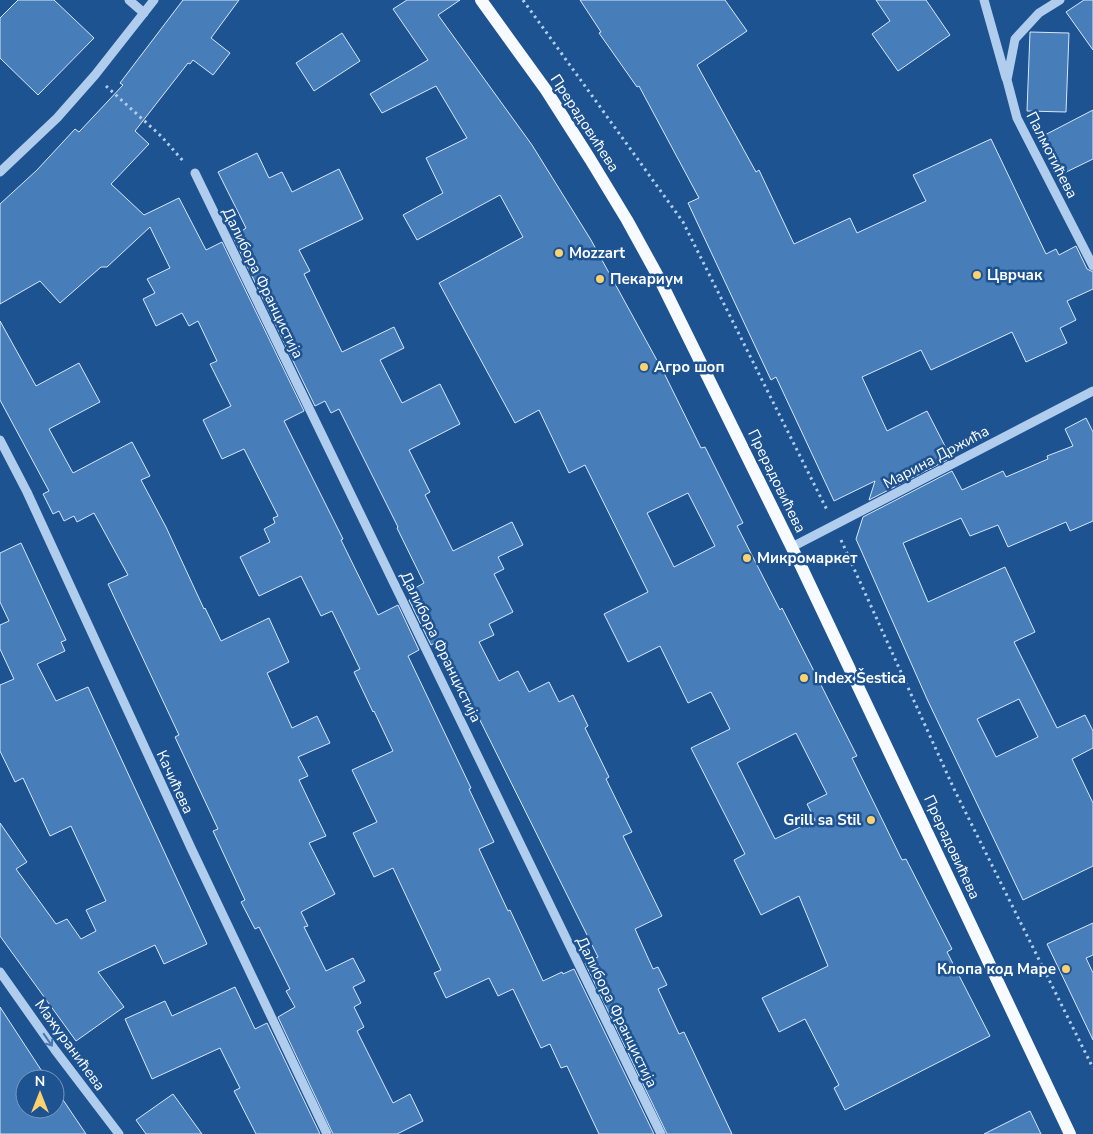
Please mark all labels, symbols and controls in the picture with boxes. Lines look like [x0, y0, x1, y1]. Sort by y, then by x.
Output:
street label: Прерадовићева [546, 70, 624, 176]
street label: Палмотићева [1022, 108, 1082, 202]
street label: Далибора Францистија [218, 204, 308, 362]
place label: Mozzart [569, 243, 625, 263]
marker: Mozzart [553, 247, 565, 259]
place label: Цврчак [987, 265, 1043, 285]
place label: Пекариум [610, 269, 683, 289]
marker: Цврчак [971, 269, 983, 281]
marker: Пекариум [594, 273, 606, 285]
place label: Агро шоп [654, 357, 725, 377]
marker: Агро шоп [638, 361, 650, 373]
street label: Марина Држића [880, 421, 992, 493]
street label: Прерадовићева [743, 426, 811, 536]
place label: Микромаркет [757, 548, 857, 568]
marker: Микромаркет [741, 552, 753, 564]
street label: Далибора Францистија [396, 568, 486, 726]
place label: Index Šestica [814, 668, 906, 688]
marker: Index Šestica [798, 672, 810, 684]
street label: Качићева [152, 747, 198, 817]
street label: Прерадовићева [919, 792, 985, 902]
place label: Grill sa Stil [783, 810, 861, 830]
marker: Grill sa Stil [865, 814, 877, 826]
street label: Далибора Францистија [572, 933, 662, 1091]
place label: Клопа код Маре [937, 959, 1056, 979]
marker: Клопа код Маре [1060, 963, 1072, 975]
street label: Мажуранићева [30, 995, 110, 1095]
one-way arrow [43, 1033, 53, 1047]
north arrow [15, 1069, 65, 1119]
text: N [35, 1072, 45, 1091]

